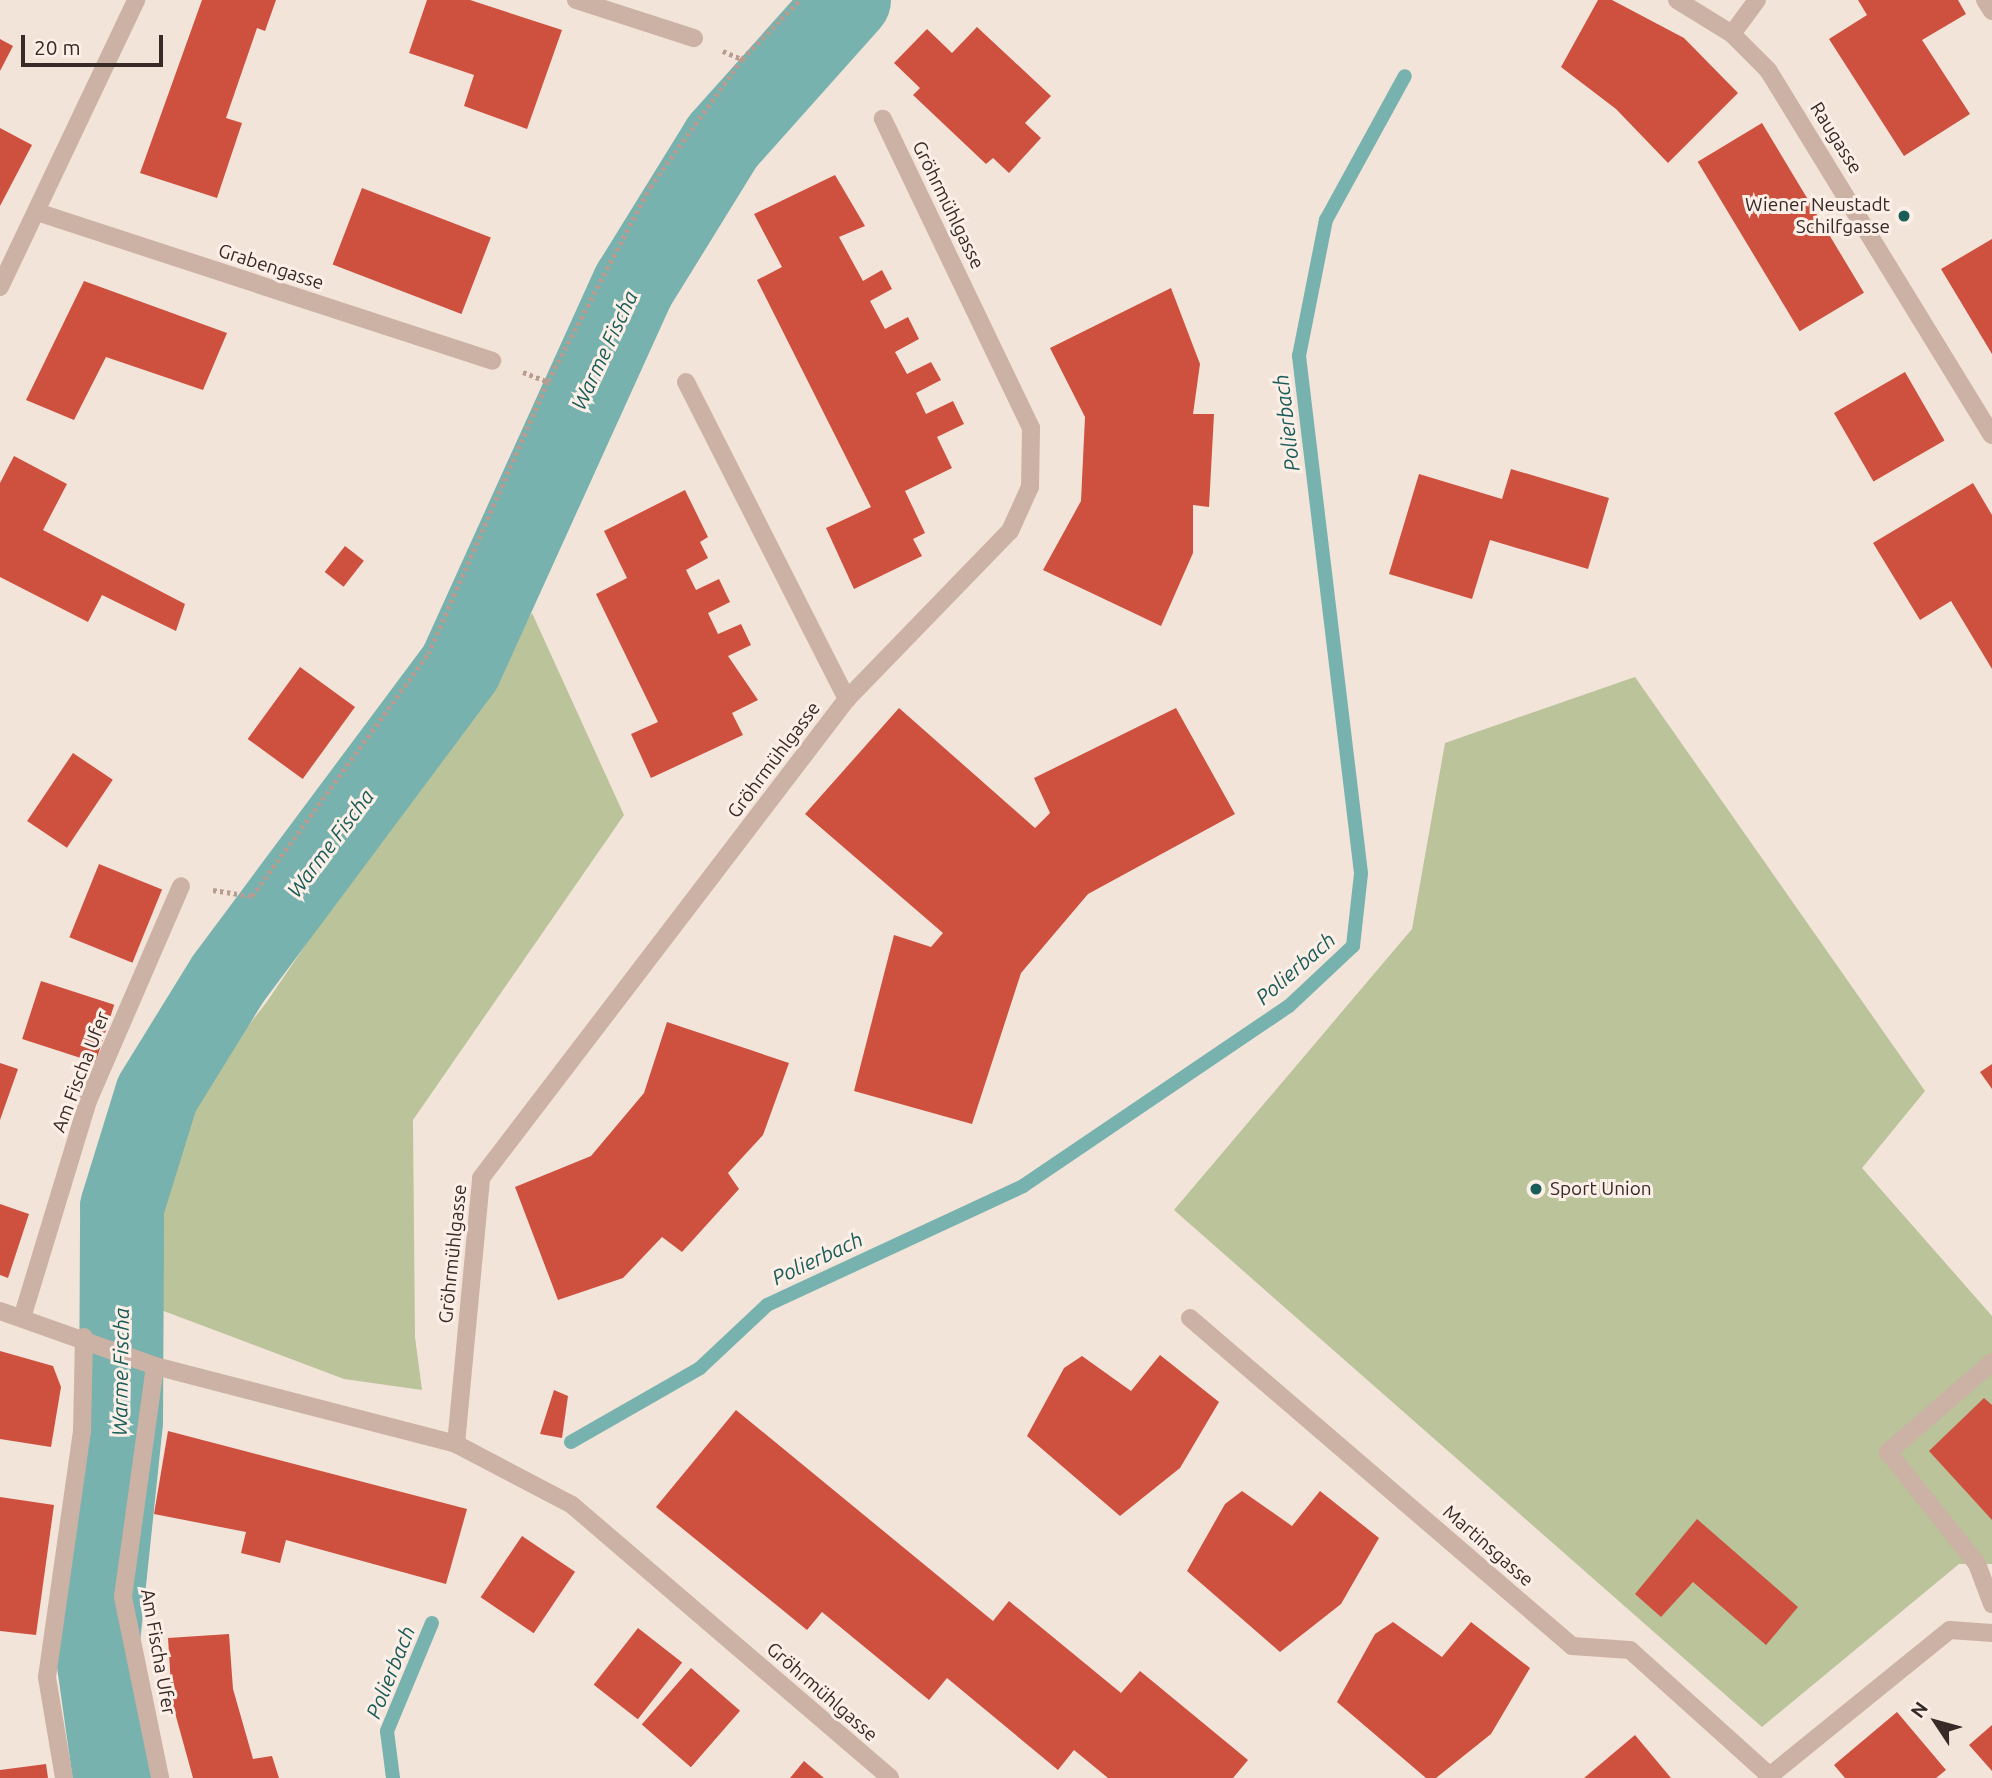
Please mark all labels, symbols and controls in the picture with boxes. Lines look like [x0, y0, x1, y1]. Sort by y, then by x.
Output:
scale bar [24, 21, 166, 65]
text: 20 m [34, 35, 81, 59]
street label: Raugasse [1805, 98, 1867, 178]
street label: Gröhrmühlgasse [907, 137, 989, 273]
place label: Wiener Neustadt Schilfgasse [1745, 194, 1890, 238]
marker: Wiener Neustadt Schilfgasse [1896, 208, 1912, 224]
street label: Grabengasse [215, 239, 327, 295]
water label: Warme Fischa [565, 287, 643, 413]
water label: Polierbach [1268, 373, 1304, 473]
street label: Gröhrmühlgasse [723, 697, 825, 823]
water label: Warme Fischa [281, 784, 379, 902]
water label: Polierbach [1250, 926, 1340, 1010]
street label: Am Fischa Ufer [47, 1008, 115, 1136]
place label: Sport Union [1550, 1178, 1652, 1200]
marker: Sport Union [1528, 1181, 1544, 1197]
street label: Gröhrmühlgasse [434, 1183, 472, 1325]
water label: Polierbach [767, 1226, 867, 1290]
water label: Warme Fischa [106, 1308, 134, 1436]
street label: Martinsgasse [1438, 1501, 1538, 1591]
street label: Am Fischa Ufer [136, 1587, 180, 1717]
water label: Polierbach [360, 1622, 420, 1722]
street label: Gröhrmühlgasse [762, 1638, 882, 1746]
north arrow [1901, 1687, 1971, 1757]
text: N [1906, 1697, 1932, 1722]

